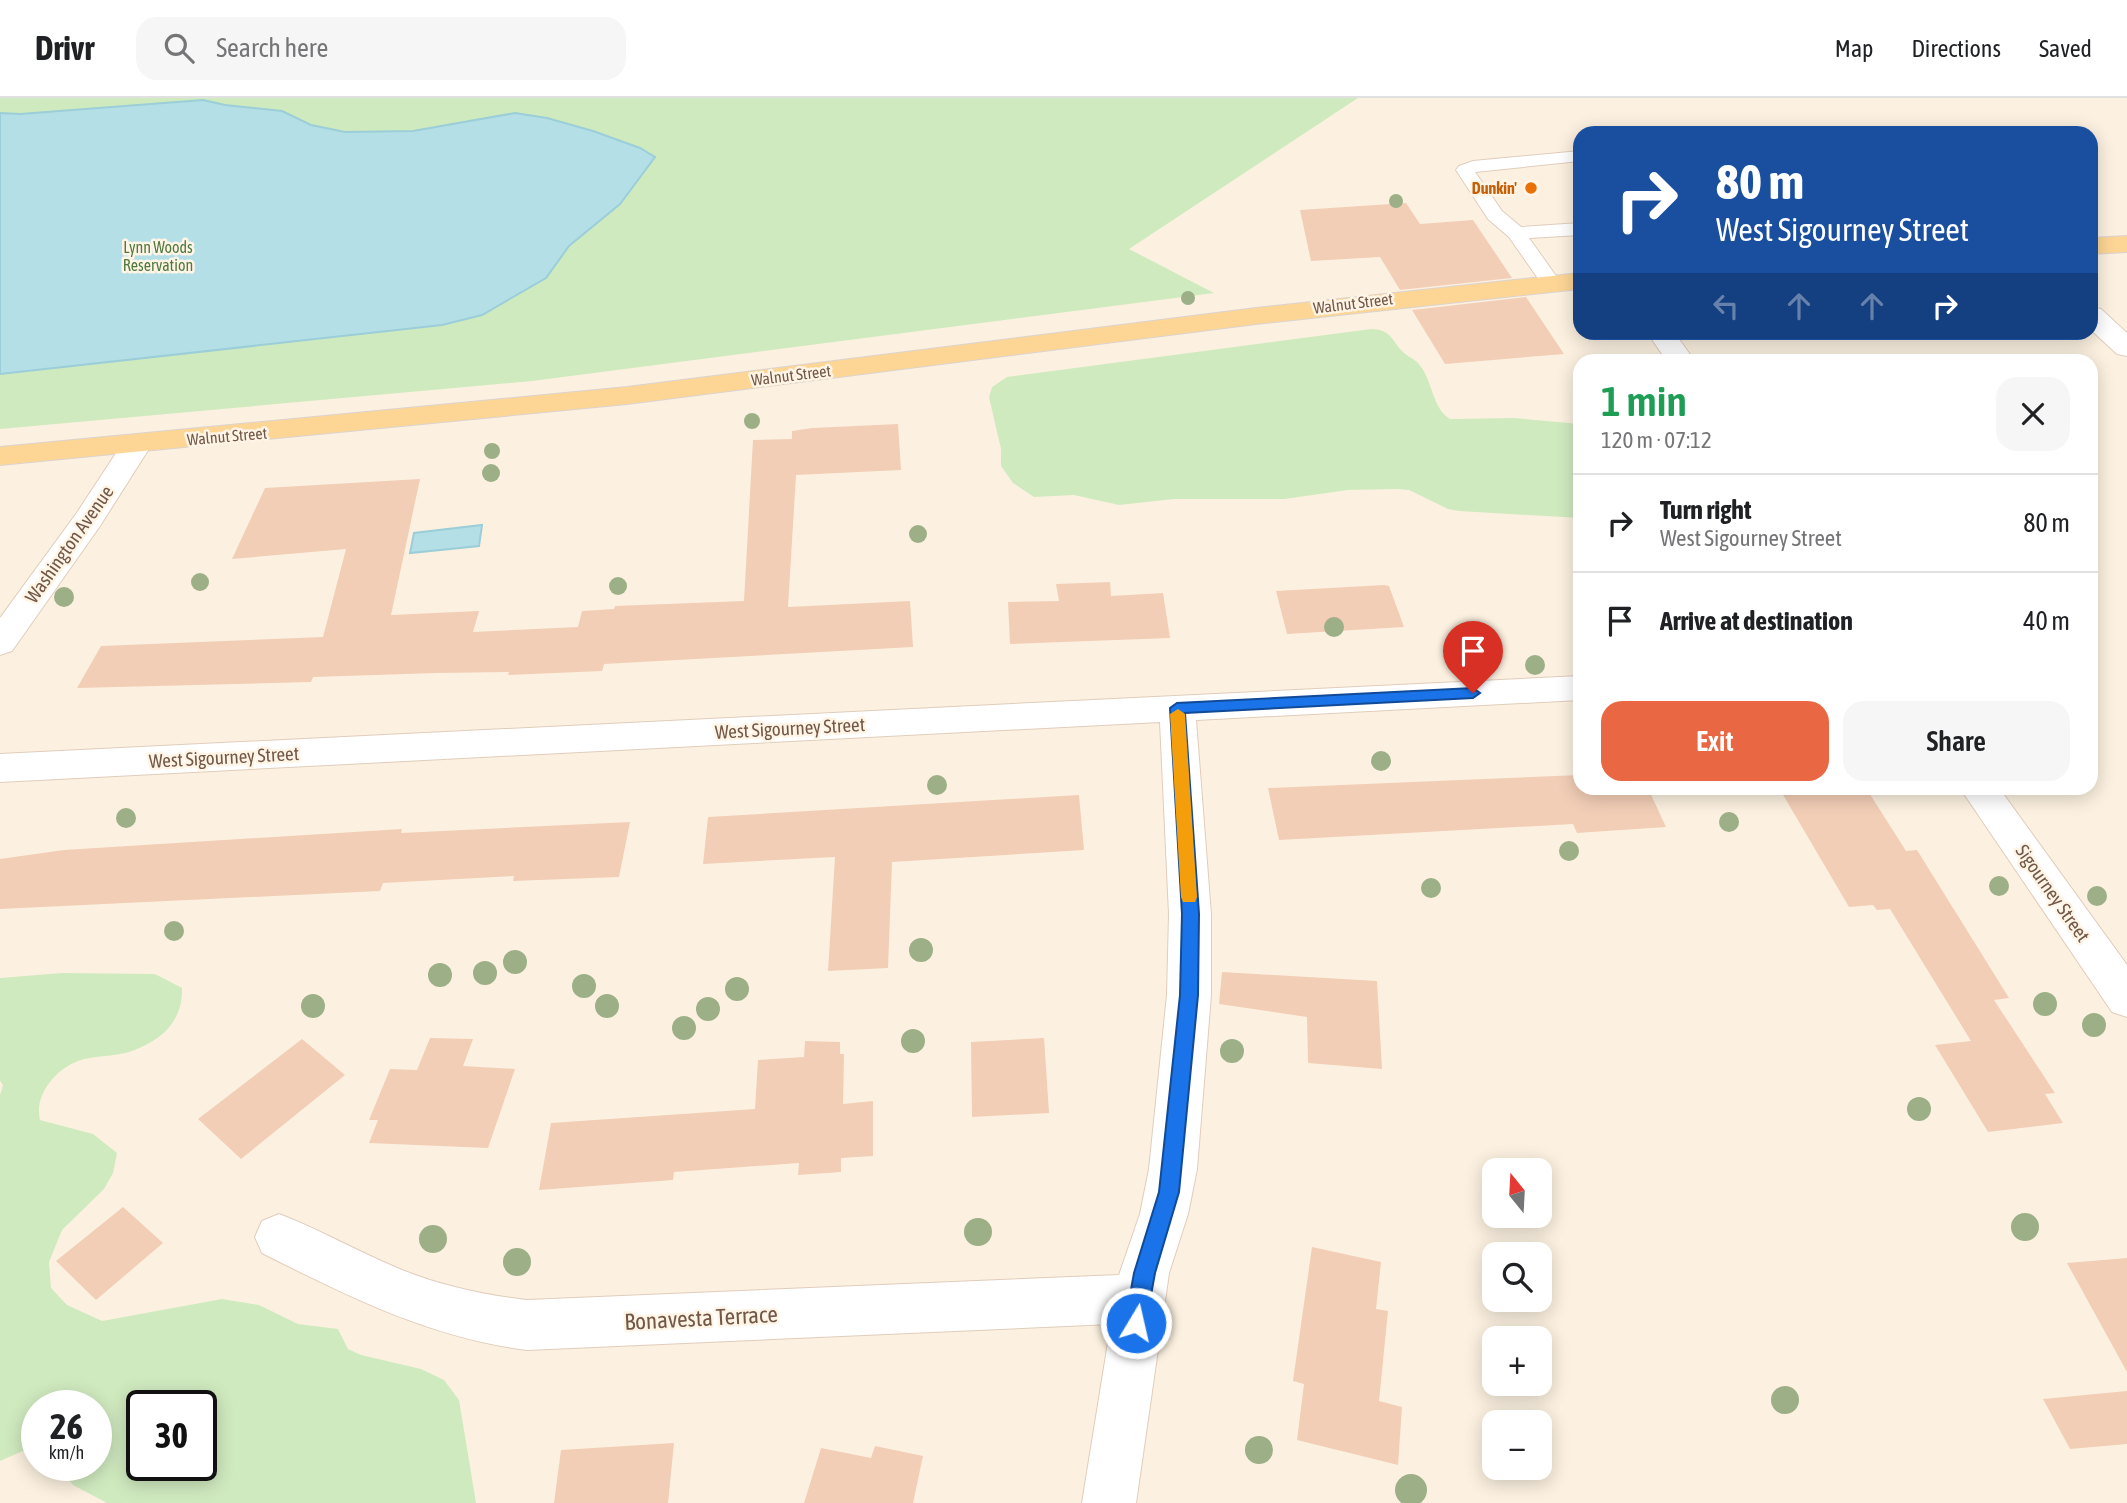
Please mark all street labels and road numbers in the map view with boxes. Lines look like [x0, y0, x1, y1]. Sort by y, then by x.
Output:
street label: Walnut Street [1312, 289, 1394, 317]
street label: Walnut Street [750, 361, 832, 389]
street label: Walnut Street [186, 424, 268, 448]
street label: Washington Avenue [20, 481, 118, 607]
street label: West Sigourney Street [714, 713, 866, 743]
street label: West Sigourney Street [148, 742, 300, 772]
street label: Sigourney Street [2011, 840, 2095, 946]
street label: Bonavesta Terrace [624, 1301, 778, 1335]

